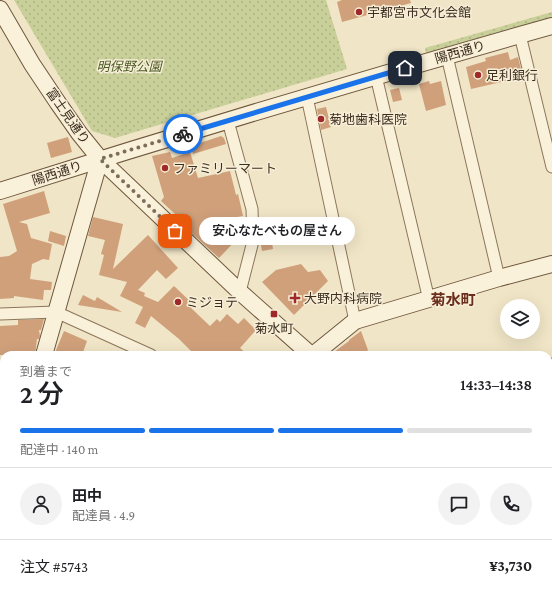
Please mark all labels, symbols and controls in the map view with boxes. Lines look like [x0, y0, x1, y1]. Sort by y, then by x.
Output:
place label: 宇都宮市文化会館 [367, 5, 471, 20]
marker: 宇都宮市文化会館 [354, 7, 364, 17]
street label: 陽西通り [433, 38, 487, 66]
pin [388, 51, 422, 85]
icon: home [394, 57, 416, 79]
park label: 明保野公園 [96, 59, 163, 74]
place label: 足利銀行 [486, 68, 538, 83]
marker: 足利銀行 [473, 70, 483, 80]
street label: 富士見通り [43, 85, 93, 147]
place label: 菊地歯科医院 [329, 112, 407, 127]
courier [163, 114, 203, 154]
marker: 菊地歯科医院 [316, 114, 326, 124]
icon: bike [172, 123, 194, 145]
street label: 陽西通り [30, 158, 84, 188]
place label: ファミリーマート [173, 161, 277, 176]
marker: ファミリーマート [160, 163, 170, 173]
pin [158, 214, 192, 248]
callout: 安心なたべもの屋さん [199, 217, 355, 245]
icon: bag [164, 220, 186, 242]
text: 安心なたべもの屋さん [212, 223, 342, 238]
place label: 大野内科病院 [304, 291, 382, 306]
marker: 大野内科病院 [289, 292, 301, 304]
district label: 菊水町 [430, 292, 476, 308]
place label: ミジョテ [186, 295, 238, 310]
marker: ミジョテ [173, 297, 183, 307]
map controls [500, 299, 540, 339]
button: layers [500, 299, 540, 339]
marker: 菊水町 [269, 309, 279, 319]
place label: 菊水町 [254, 321, 294, 336]
text: 到着まで [20, 364, 72, 379]
text: 14:33–14:38 [460, 377, 532, 393]
text: 2 分 [20, 380, 64, 409]
text: 配達中 · 140 m [20, 442, 98, 457]
button: person [20, 483, 62, 525]
button: chat [438, 483, 480, 525]
button: phone [490, 483, 532, 525]
text: 田中 [72, 488, 102, 504]
text: 配達員 · 4.9 [72, 508, 135, 523]
text: ¥3,730 [489, 558, 532, 574]
text: 注文 #5743 [20, 559, 88, 575]

